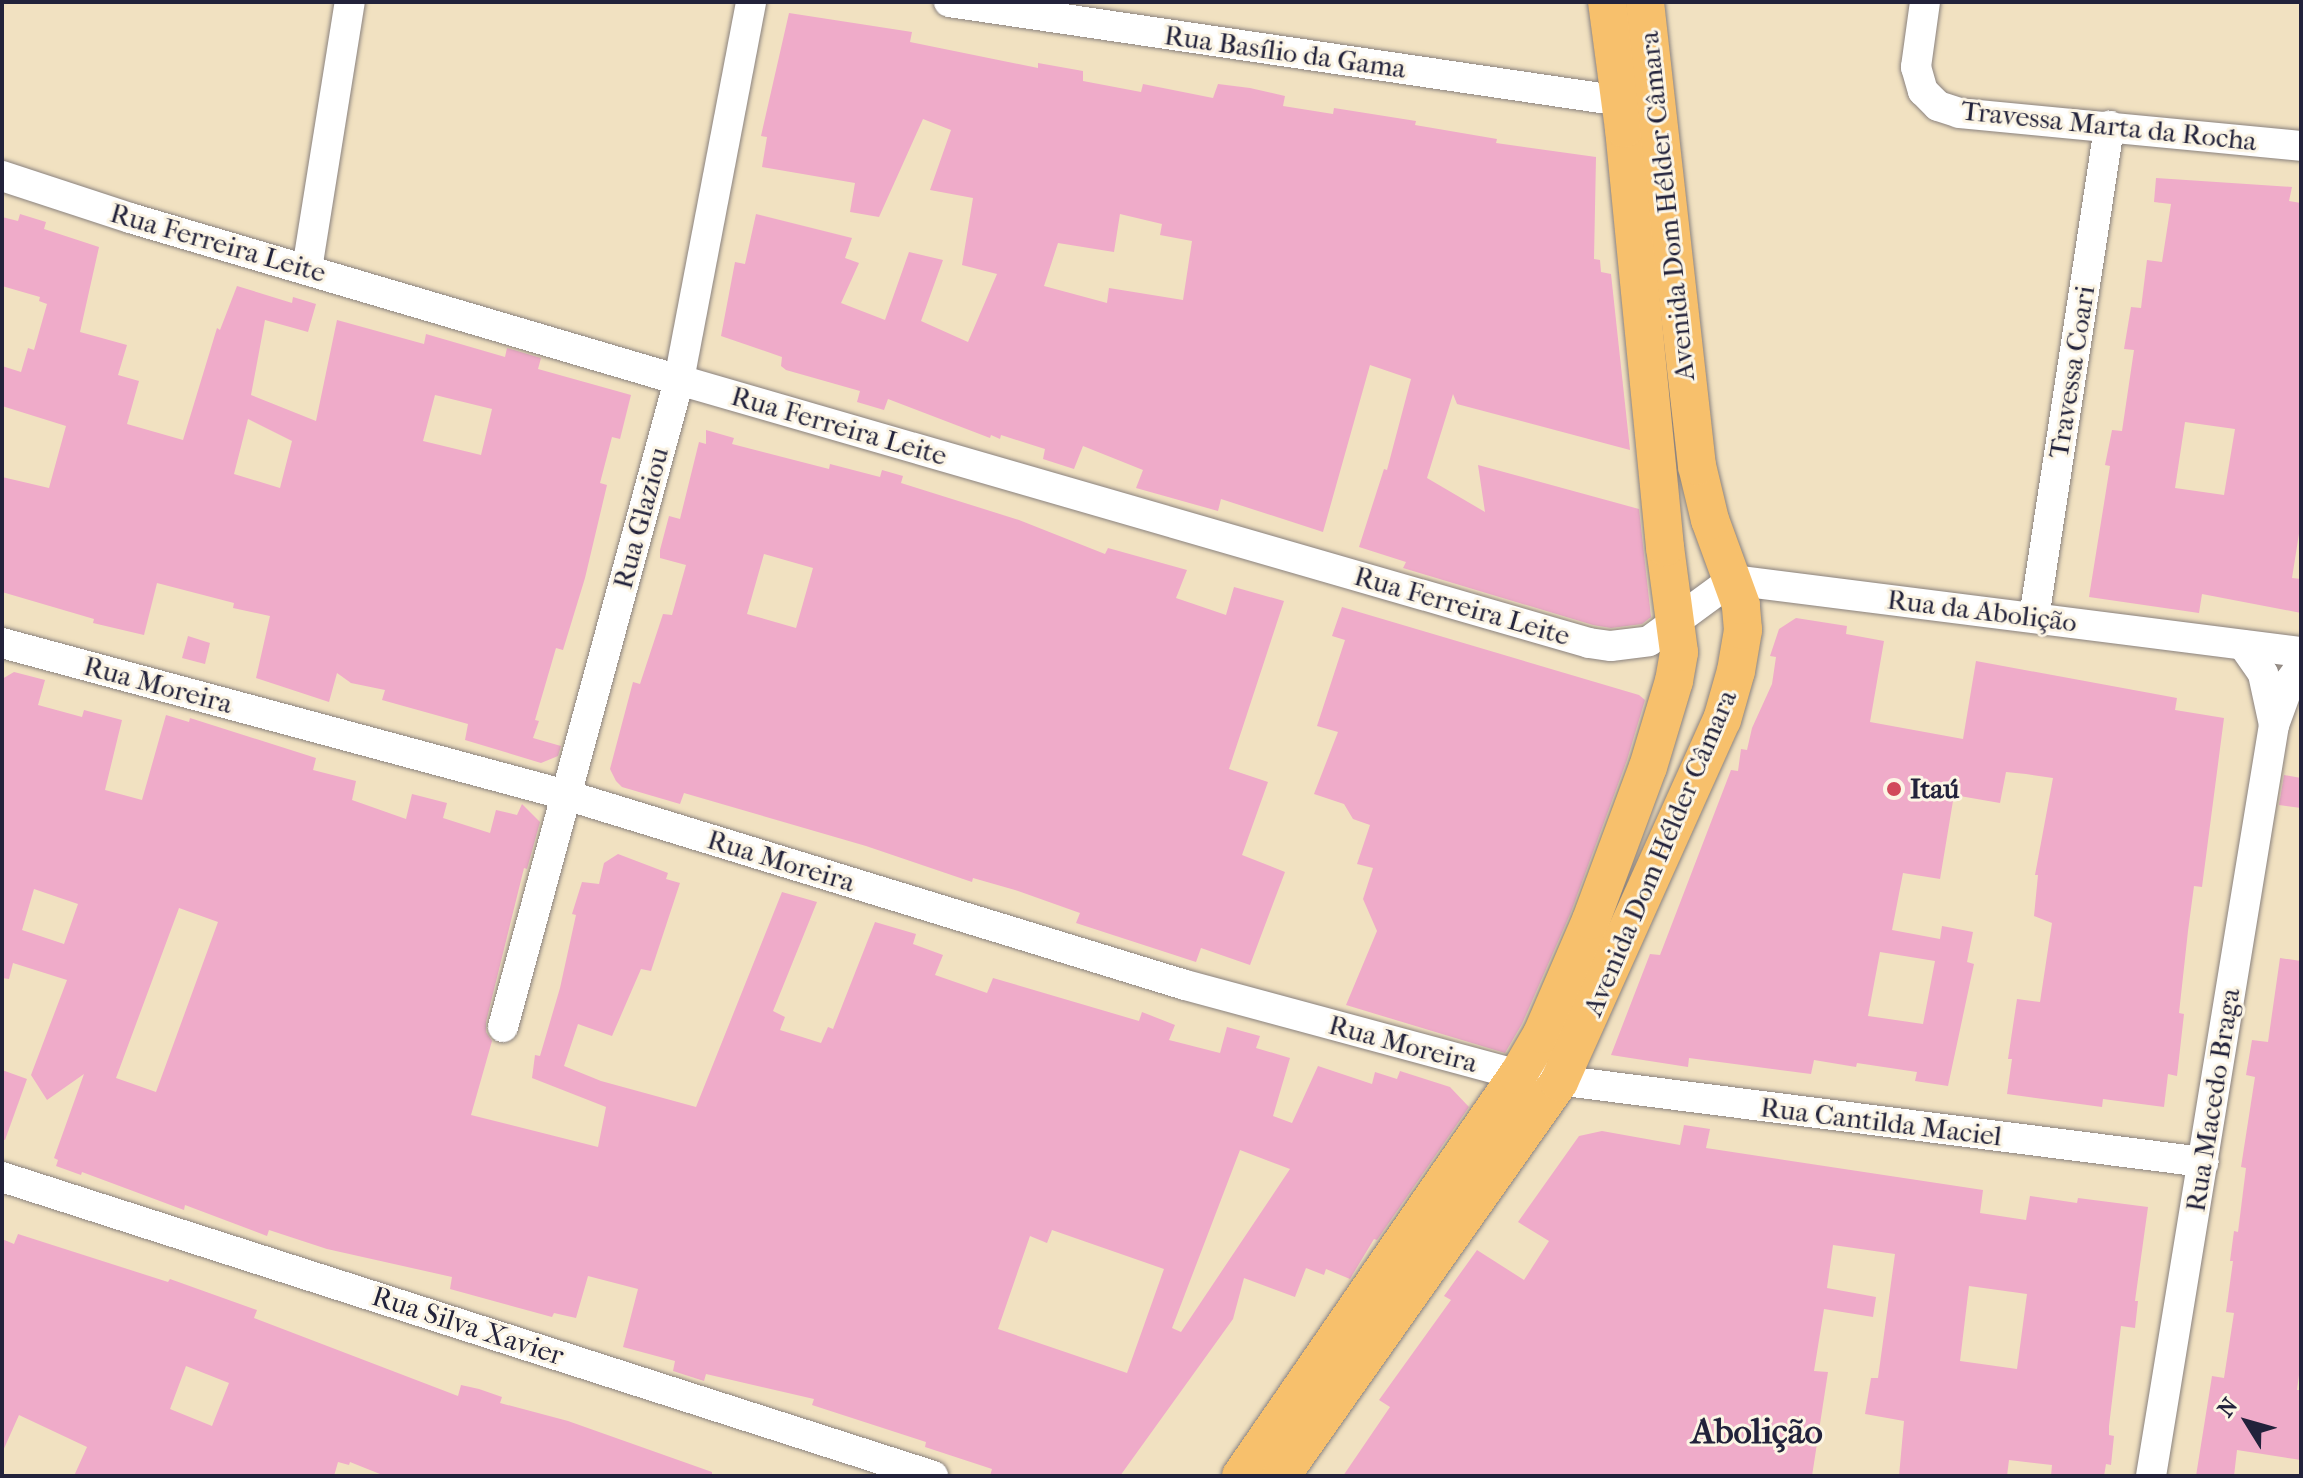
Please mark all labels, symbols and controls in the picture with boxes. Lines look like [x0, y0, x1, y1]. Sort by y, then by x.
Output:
street label: Rua Basílio da Gama [1162, 18, 1408, 86]
street label: Avenida Dom Hélder Câmara [1632, 30, 1702, 382]
street label: Travessa Marta da Rocha [1960, 94, 2258, 158]
street label: Rua Ferreira Leite [106, 196, 330, 290]
street label: Travessa Coari [2042, 283, 2102, 461]
street label: Rua Ferreira Leite [727, 379, 951, 473]
street label: Rua Glaziou [606, 443, 676, 593]
street label: Rua Ferreira Leite [1350, 559, 1574, 653]
street label: Rua da Abolição [1885, 583, 2079, 639]
street label: Rua Moreira [80, 649, 236, 721]
street label: Avenida Dom Hélder Câmara [1576, 685, 1744, 1021]
place label: Itaú [1910, 772, 1959, 806]
marker: Itaú [1885, 780, 1903, 798]
street label: Rua Moreira [703, 823, 859, 899]
street label: Rua Macedo Braga [2179, 986, 2247, 1214]
street label: Rua Moreira [1325, 1008, 1481, 1080]
street label: Rua Cantilda Maciel [1758, 1091, 2004, 1153]
street label: Rua Silva Xavier [368, 1279, 568, 1373]
north arrow [2207, 1382, 2287, 1462]
text: N [2212, 1393, 2243, 1422]
district label: Abolição [1691, 1410, 1823, 1454]

